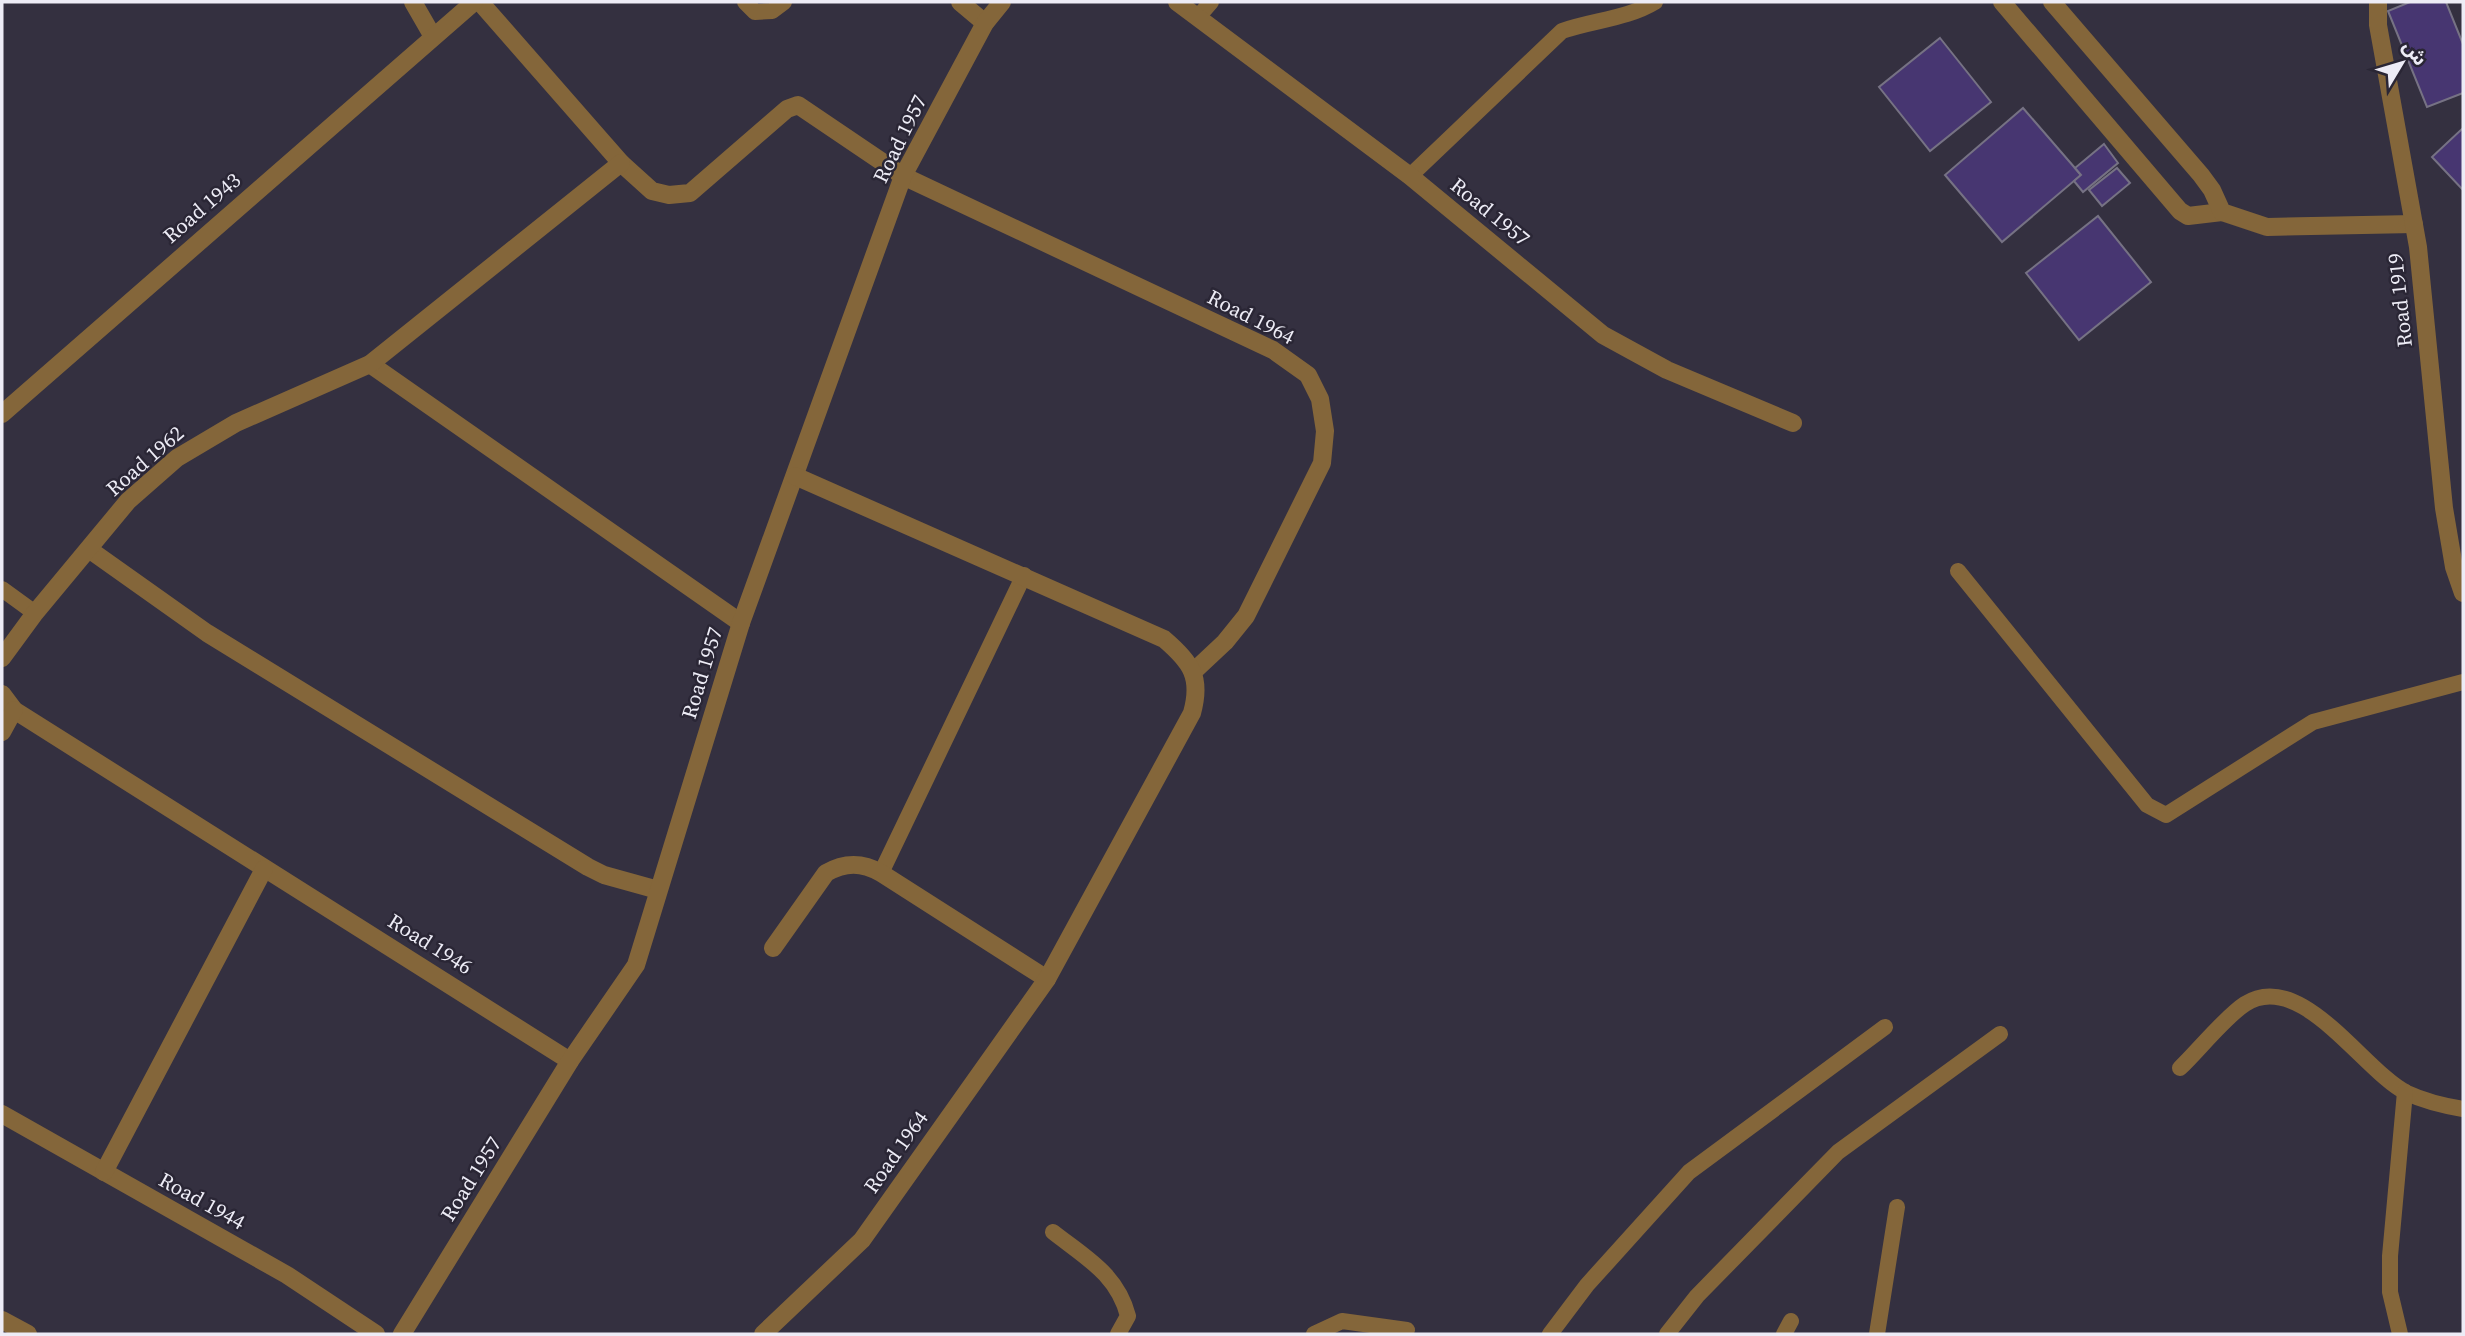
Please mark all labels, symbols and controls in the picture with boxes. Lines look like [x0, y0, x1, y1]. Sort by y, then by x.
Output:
north arrow [2367, 28, 2437, 98]
text: ش [2397, 34, 2434, 71]
street label: Road 1957 [866, 90, 933, 188]
street label: Road 1943 [157, 166, 247, 250]
street label: Road 1957 [1444, 171, 1536, 253]
street label: Road 1919 [2380, 252, 2419, 349]
street label: Road 1964 [1203, 282, 1300, 351]
street label: Road 1962 [100, 419, 190, 503]
street label: Road 1957 [674, 623, 729, 722]
street label: Road 1946 [383, 906, 478, 981]
street label: Road 1964 [857, 1104, 935, 1199]
street label: Road 1957 [433, 1131, 508, 1226]
street label: Road 1944 [154, 1165, 251, 1236]

